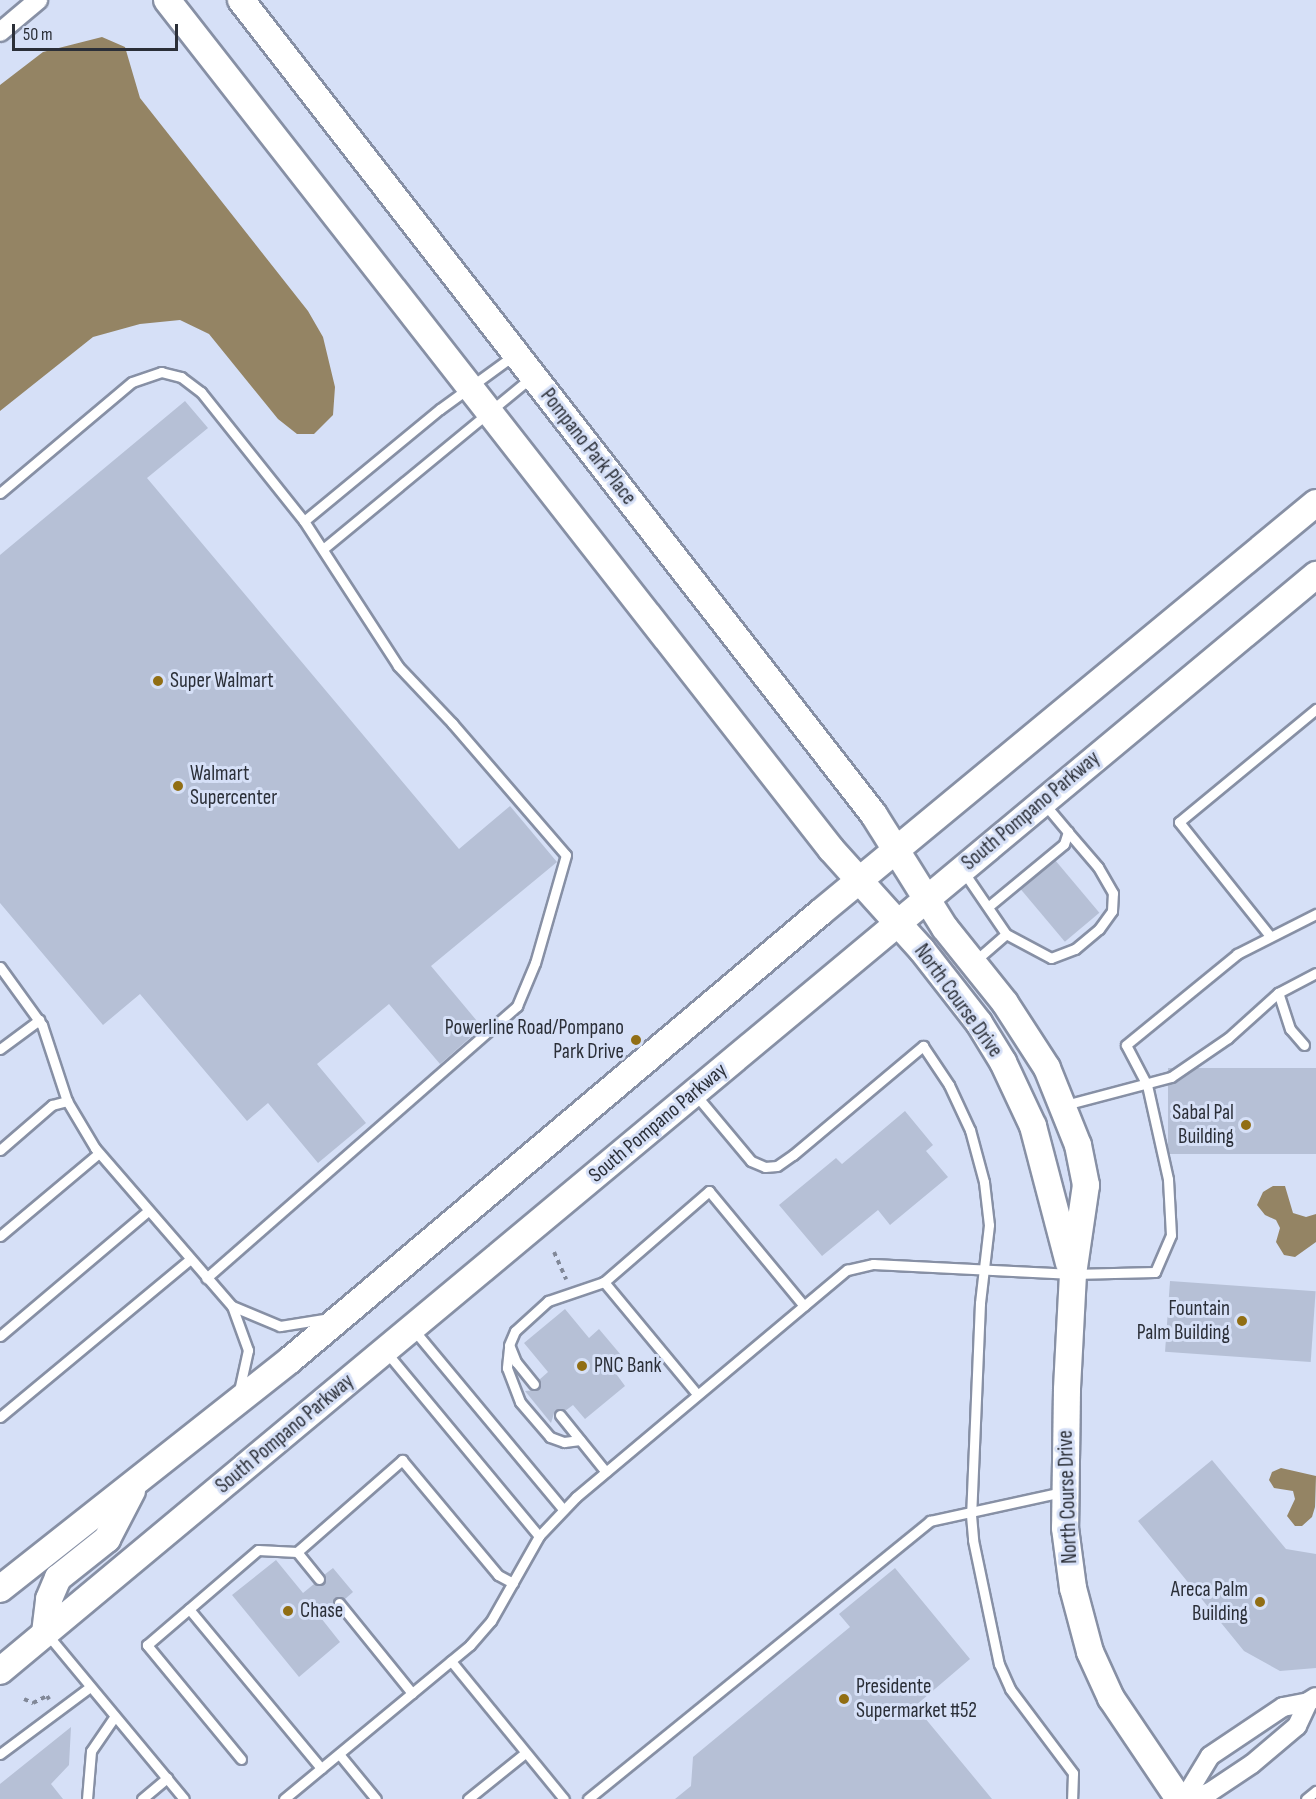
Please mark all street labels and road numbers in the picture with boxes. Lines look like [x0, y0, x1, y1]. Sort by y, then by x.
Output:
street label: Pompano Park Place [535, 384, 641, 510]
street label: South Pompano Parkway [957, 746, 1105, 876]
street label: North Course Drive [909, 940, 1007, 1062]
street label: South Pompano Parkway [584, 1058, 732, 1188]
street label: South Pompano Parkway [211, 1369, 359, 1499]
street label: North Course Drive [1053, 1430, 1083, 1564]

